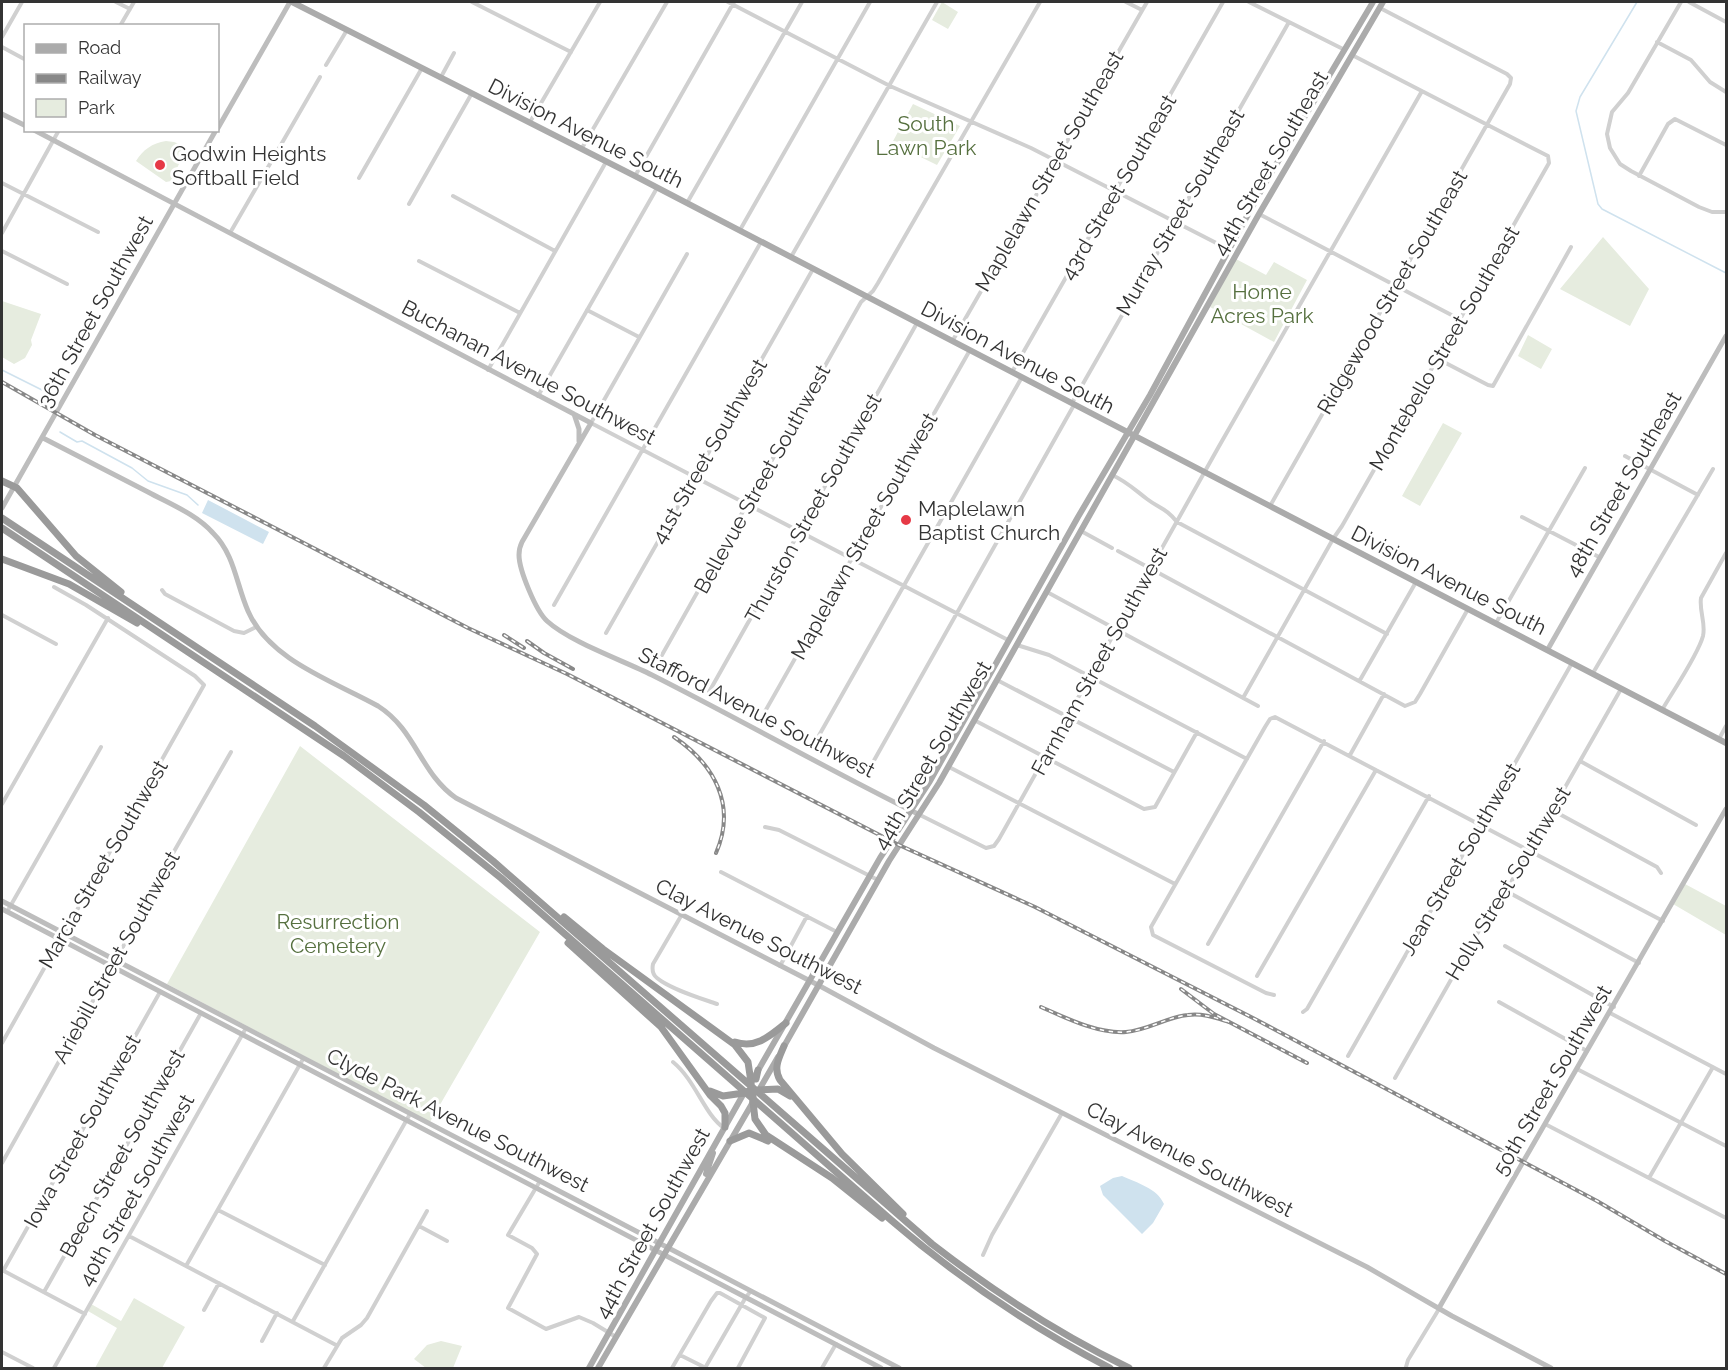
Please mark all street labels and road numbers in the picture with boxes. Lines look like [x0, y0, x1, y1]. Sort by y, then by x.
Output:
street label: Maplelawn Street Southeast [970, 46, 1128, 296]
street label: 44th Street Southeast [1207, 66, 1333, 260]
street label: Division Avenue South [484, 73, 688, 193]
street label: 43rd Street Southeast [1055, 90, 1181, 284]
street label: Murray Street Southeast [1111, 104, 1249, 320]
street label: Ridgewood Street Southeast [1312, 165, 1472, 419]
street label: 36th Street Southwest [32, 211, 158, 411]
street label: Montebello Street Southeast [1364, 221, 1524, 475]
street label: Buchanan Avenue Southwest [398, 294, 660, 450]
street label: Division Avenue South [917, 295, 1119, 419]
street label: 41st Street Southwest [646, 354, 772, 548]
street label: Bellevue Street Southwest [689, 360, 835, 598]
street label: 48th Street Southeast [1560, 387, 1686, 581]
street label: Thurston Street Southwest [739, 389, 887, 627]
street label: Maplelawn Street Southwest [785, 408, 943, 664]
street label: Division Avenue South [1347, 520, 1551, 640]
street label: Farnham Street Southwest [1026, 543, 1172, 779]
street label: Stafford Avenue Southwest [635, 641, 879, 783]
street label: 44th Street Southwest [868, 656, 996, 854]
street label: Marcia Street Southwest [33, 755, 173, 973]
street label: Jean Street Southwest [1395, 758, 1525, 960]
street label: Holly Street Southwest [1440, 782, 1576, 984]
street label: Ariebill Street Southwest [47, 847, 185, 1067]
street label: Clay Avenue Southwest [651, 873, 867, 999]
street label: 50th Street Southwest [1487, 980, 1617, 1180]
street label: Iowa Street Southwest [18, 1030, 146, 1232]
street label: Clyde Park Avenue Southwest [323, 1043, 593, 1197]
street label: Beech Street Southwest [54, 1044, 190, 1262]
street label: 40th Street Southwest [73, 1090, 199, 1290]
street label: Clay Avenue Southwest [1082, 1096, 1298, 1222]
street label: 44th Street Southwest [589, 1123, 715, 1323]

